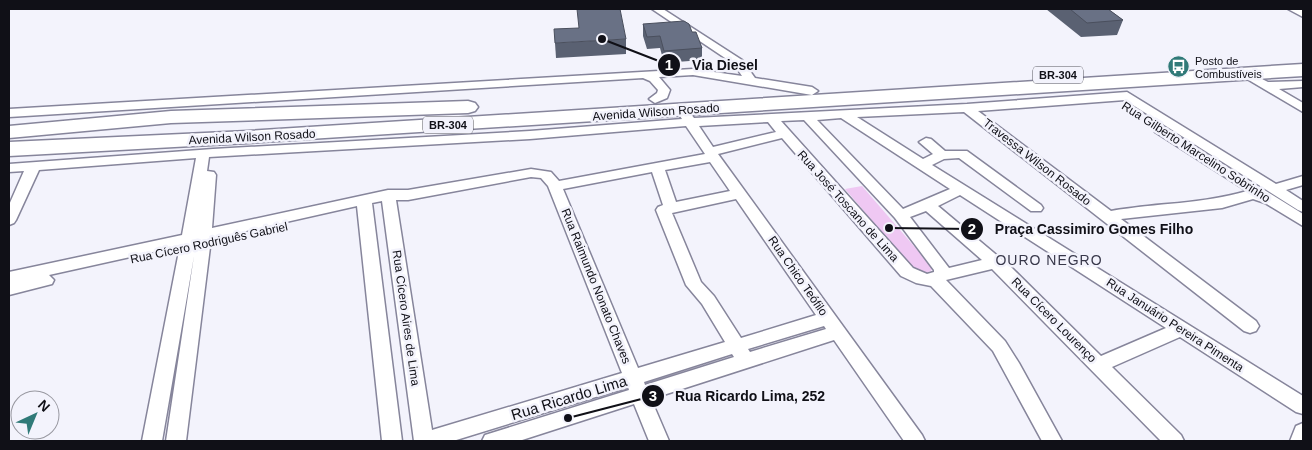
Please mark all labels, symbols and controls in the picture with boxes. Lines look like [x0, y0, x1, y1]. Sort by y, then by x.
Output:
callout: Via Diesel [657, 50, 768, 79]
bus stop icon: Posto de Combustíveis [1167, 55, 1191, 79]
place label: Posto de Combustíveis [1195, 55, 1262, 80]
text: 1 [665, 56, 673, 73]
text: Via Diesel [692, 57, 758, 73]
road number: BR-304 [1033, 66, 1083, 84]
street label: Rua Gilberto Marcelino Sobrinho [1119, 99, 1273, 205]
street label: Avenida Wilson Rosado [592, 101, 720, 123]
road number: BR-304 [423, 116, 473, 134]
street label: Travessa Wilson Rosado [980, 116, 1094, 209]
street label: Avenida Wilson Rosado [188, 127, 316, 147]
street label: Rua José Toscano de Lima [794, 148, 902, 265]
street label: Rua Raimundo Nonato Chaves [558, 206, 634, 366]
callout: Praça Cassimiro Gomes Filho [960, 215, 1203, 244]
street label: Rua Cícero Rodriguês Gabriel [129, 219, 289, 267]
text: 2 [968, 220, 976, 237]
text: Praça Cassimiro Gomes Filho [995, 221, 1193, 237]
street label: Rua Chico Teófilo [765, 234, 831, 319]
street label: Rua Cícero Aires de Lima [390, 249, 422, 387]
district label: OURO NEGRO [995, 252, 1103, 268]
street label: Rua Cícero Lourenço [1009, 275, 1100, 366]
street label: Rua Januário Pereira Pimenta [1104, 275, 1246, 375]
street label: Rua Ricardo Lima [509, 372, 629, 423]
callout: Rua Ricardo Lima, 252 [640, 381, 835, 410]
text: 3 [649, 387, 657, 404]
text: Rua Ricardo Lima, 252 [675, 388, 825, 404]
north arrow [10, 390, 60, 440]
text: N [35, 396, 53, 415]

